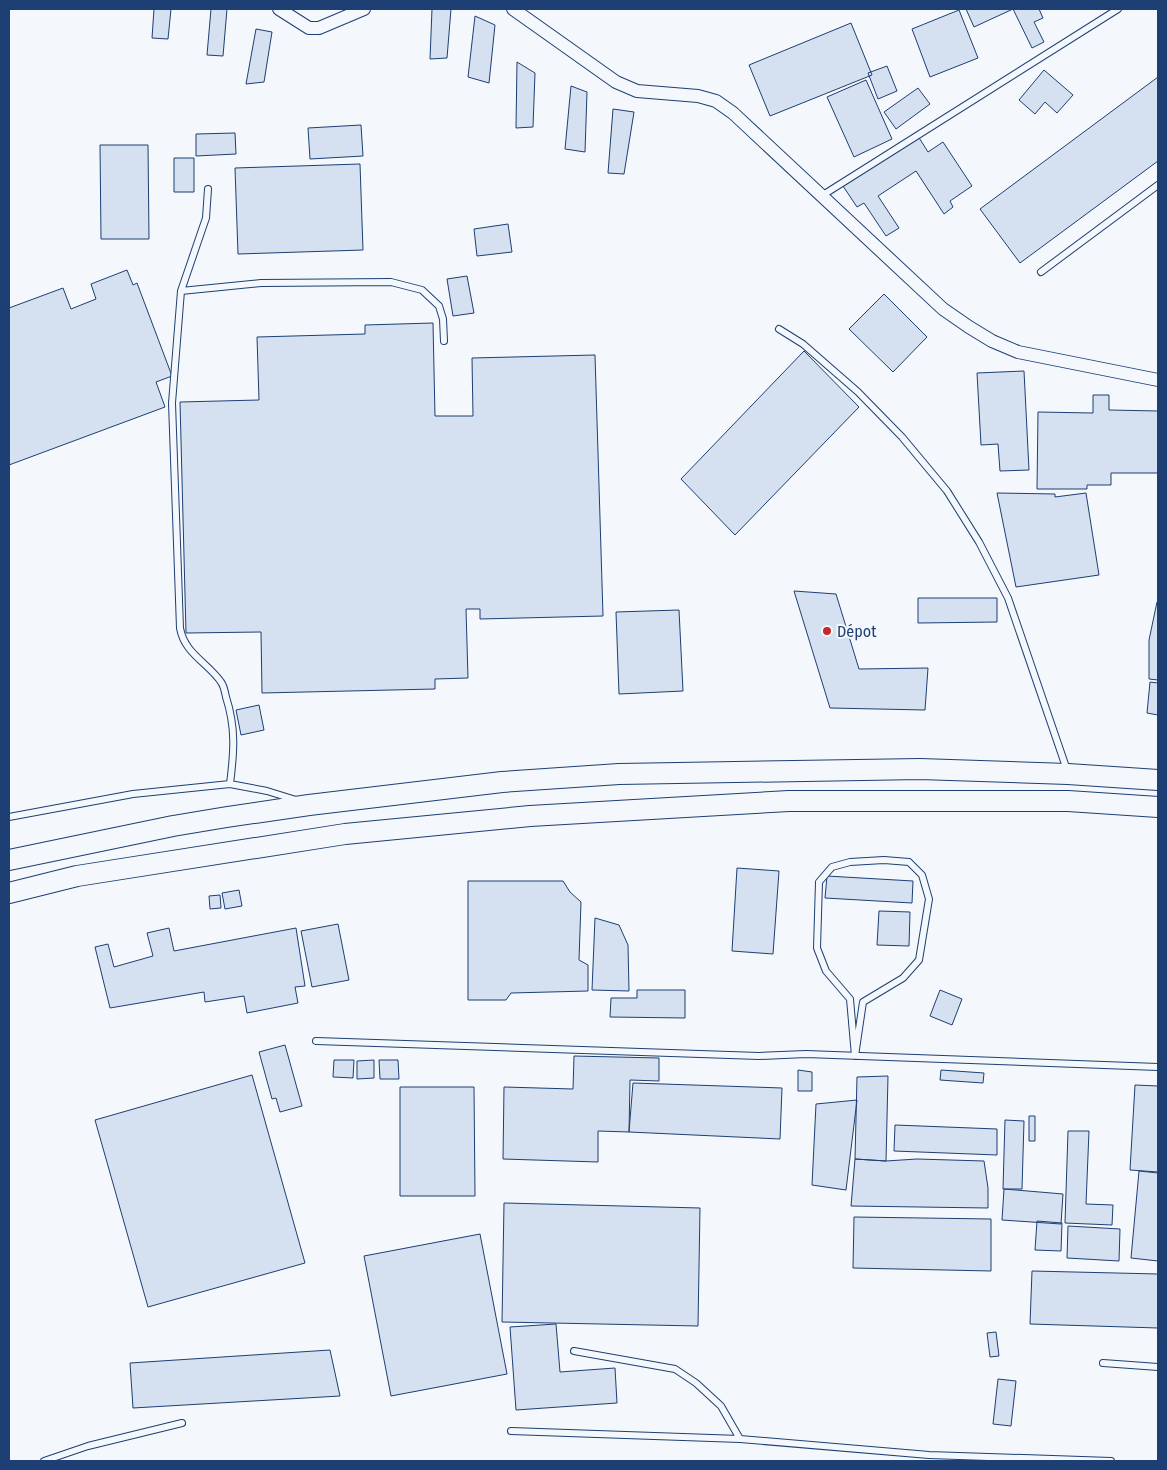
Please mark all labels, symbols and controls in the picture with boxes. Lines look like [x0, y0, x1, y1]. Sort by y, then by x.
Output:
place label: Dépot [837, 622, 877, 641]
marker: Dépot [821, 625, 833, 637]

